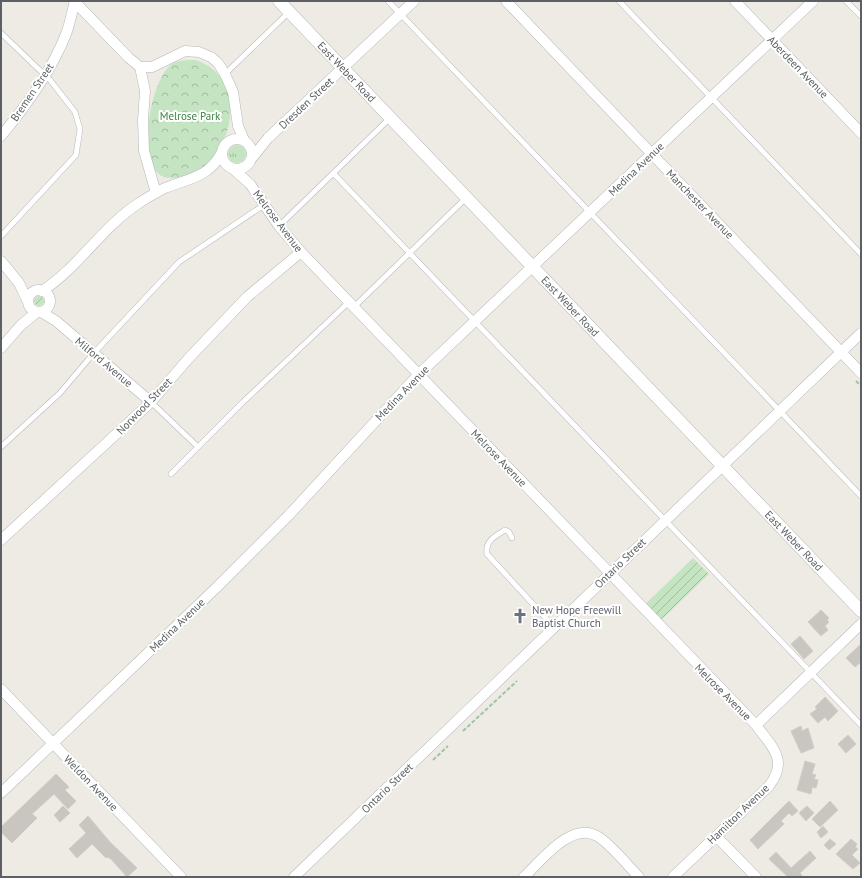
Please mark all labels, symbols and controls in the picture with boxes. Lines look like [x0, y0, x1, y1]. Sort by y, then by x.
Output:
street label: Aberdeen Avenue [765, 33, 832, 102]
street label: East Weber Road [315, 39, 379, 105]
street label: Bremen Street [7, 60, 57, 124]
street label: Dresden Street [276, 74, 336, 132]
park label: Melrose Park [160, 109, 221, 123]
street label: Medina Avenue [605, 139, 667, 199]
street label: Manchester Avenue [663, 166, 737, 242]
street label: Melrose Avenue [250, 187, 306, 255]
street label: East Weber Road [538, 273, 602, 340]
street label: Milford Avenue [72, 334, 136, 390]
street label: Medina Avenue [372, 362, 432, 424]
street label: Norwood Street [113, 374, 175, 437]
street label: Melrose Avenue [468, 426, 530, 490]
street label: East Weber Road [762, 508, 826, 574]
street label: Ontario Street [591, 535, 649, 591]
street label: Medina Avenue [146, 595, 208, 655]
place label: New Hope Freewill Baptist Church [532, 603, 622, 630]
church icon: New Hope Freewill Baptist Church [511, 607, 529, 625]
street label: Melrose Avenue [692, 661, 755, 724]
street label: Weldon Avenue [61, 752, 121, 814]
street label: Ontario Street [358, 760, 416, 816]
street label: Hamilton Avenue [704, 781, 772, 847]

